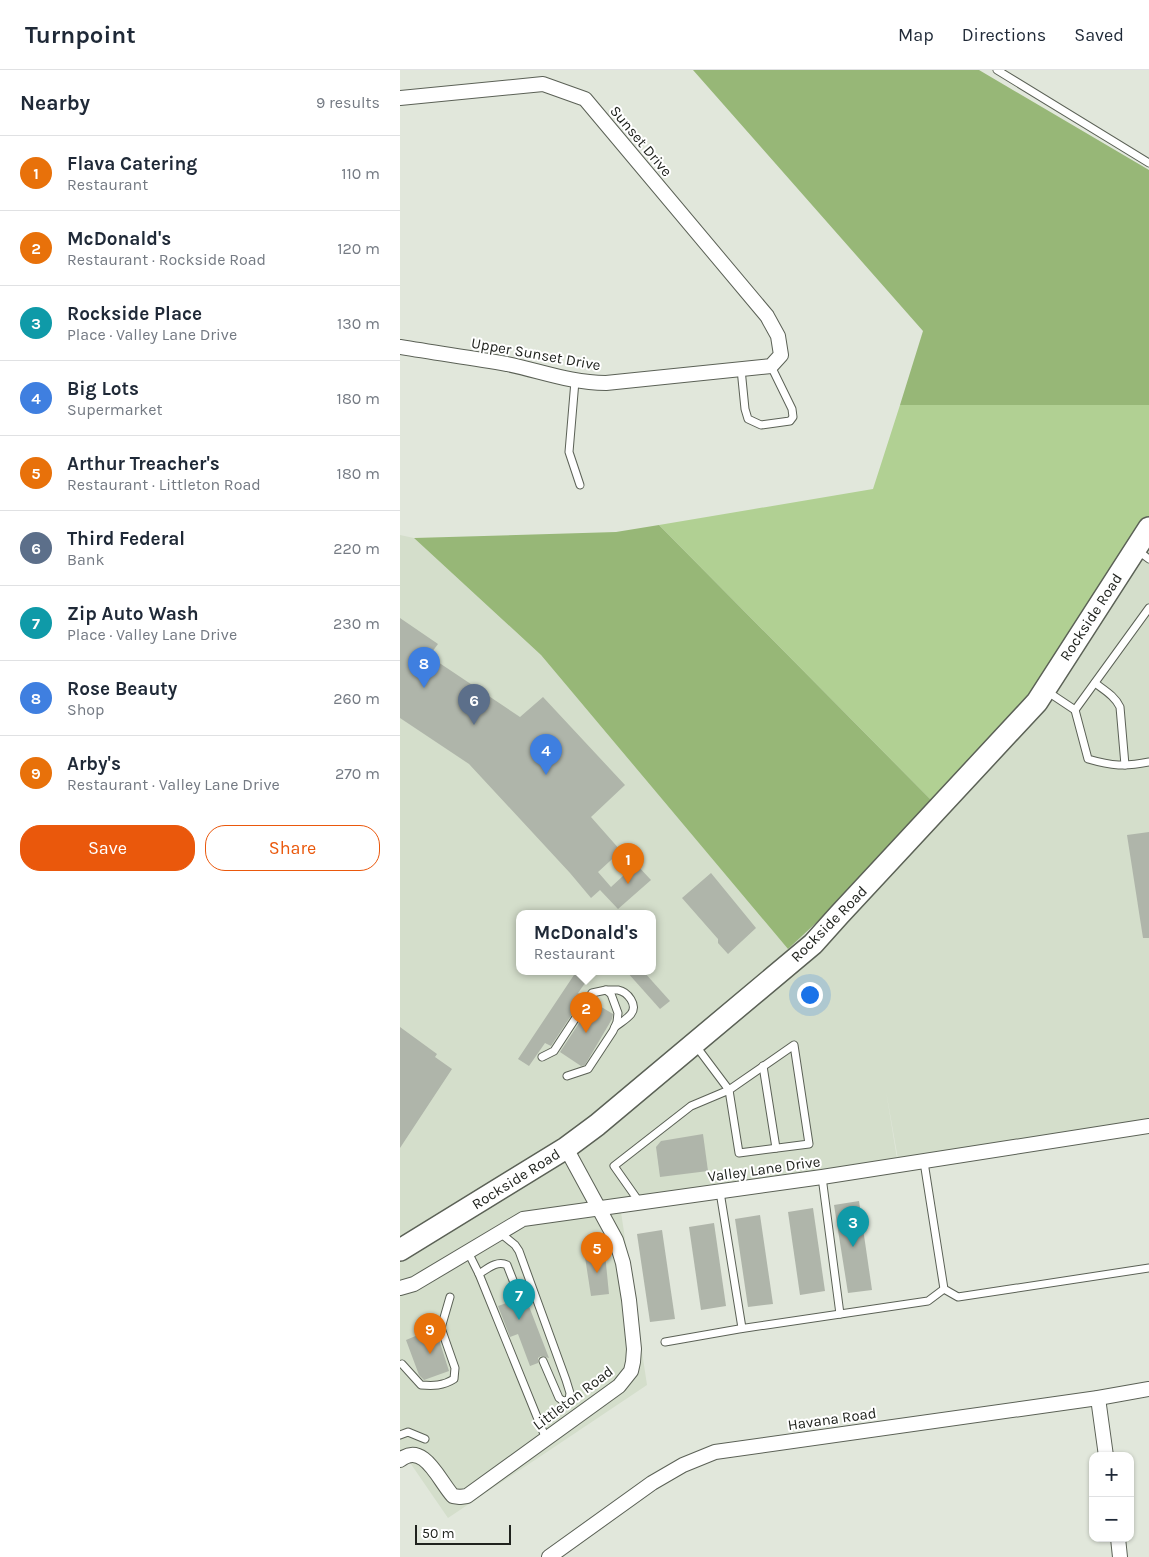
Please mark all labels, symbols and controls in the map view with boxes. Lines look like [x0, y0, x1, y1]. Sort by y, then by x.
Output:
text: Turnpoint [25, 21, 136, 49]
text: Map [898, 24, 934, 46]
text: Directions [962, 24, 1046, 46]
text: Saved [1074, 24, 1124, 46]
text: Nearby [20, 91, 90, 115]
text: 9 results [316, 93, 380, 112]
street label: Sunset Drive [606, 102, 676, 180]
text: Flava Catering [67, 153, 197, 175]
text: 1 [33, 164, 39, 183]
text: 110 m [341, 164, 380, 183]
text: Restaurant [67, 175, 148, 194]
text: McDonald's [67, 228, 171, 250]
text: 2 [31, 239, 41, 258]
text: 120 m [337, 239, 380, 258]
text: Restaurant · Rockside Road [67, 250, 266, 269]
text: Rockside Place [67, 303, 202, 325]
text: 3 [31, 314, 41, 333]
text: 130 m [337, 314, 380, 333]
text: Place · Valley Lane Drive [67, 325, 237, 344]
street label: Upper Sunset Drive [470, 334, 602, 374]
text: Big Lots [67, 378, 139, 400]
text: 4 [31, 389, 41, 408]
text: 180 m [337, 389, 380, 408]
text: Supermarket [67, 400, 163, 419]
text: Arthur Treacher's [67, 453, 220, 475]
text: 5 [31, 464, 41, 483]
text: 180 m [337, 464, 380, 483]
text: Restaurant · Littleton Road [67, 475, 261, 494]
text: Third Federal [67, 528, 185, 550]
text: 6 [31, 539, 41, 558]
text: 220 m [333, 539, 380, 558]
text: Bank [67, 550, 104, 569]
street label: Rockside Road [1056, 570, 1126, 664]
text: Zip Auto Wash [67, 603, 199, 625]
text: 7 [32, 614, 40, 633]
text: 230 m [333, 614, 380, 633]
text: Place · Valley Lane Drive [67, 625, 237, 644]
pin: 8 [408, 647, 440, 688]
text: Rose Beauty [67, 678, 177, 700]
pin: 6 [458, 684, 490, 725]
text: 8 [31, 689, 41, 708]
text: 260 m [333, 689, 380, 708]
text: Shop [67, 700, 104, 719]
pin: 4 [530, 734, 562, 775]
text: Arby's [67, 753, 121, 775]
text: 9 [31, 764, 41, 783]
text: 270 m [335, 764, 380, 783]
text: Restaurant · Valley Lane Drive [67, 775, 280, 794]
button: Save [20, 825, 195, 871]
button: Share [205, 825, 380, 871]
pin: 1 [612, 843, 644, 884]
street label: Rockside Road [787, 882, 871, 966]
popup [516, 910, 656, 975]
text: McDonald's [534, 922, 638, 944]
text: Restaurant [534, 944, 615, 963]
your location [797, 982, 823, 1008]
pin: 2 [570, 992, 602, 1033]
street label: Rockside Road [469, 1145, 563, 1213]
street label: Valley Lane Drive [707, 1152, 821, 1186]
pin: 3 [837, 1206, 869, 1247]
pin: 5 [581, 1232, 613, 1273]
pin: 7 [503, 1279, 535, 1320]
pin: 9 [414, 1313, 446, 1354]
street label: Littleton Road [529, 1362, 617, 1434]
street label: Havana Road [786, 1404, 878, 1434]
map controls [1089, 1452, 1134, 1542]
button: + [1089, 1452, 1134, 1497]
button: − [1089, 1497, 1134, 1542]
scale bar [415, 1522, 511, 1545]
text: 50 m [422, 1525, 455, 1542]

